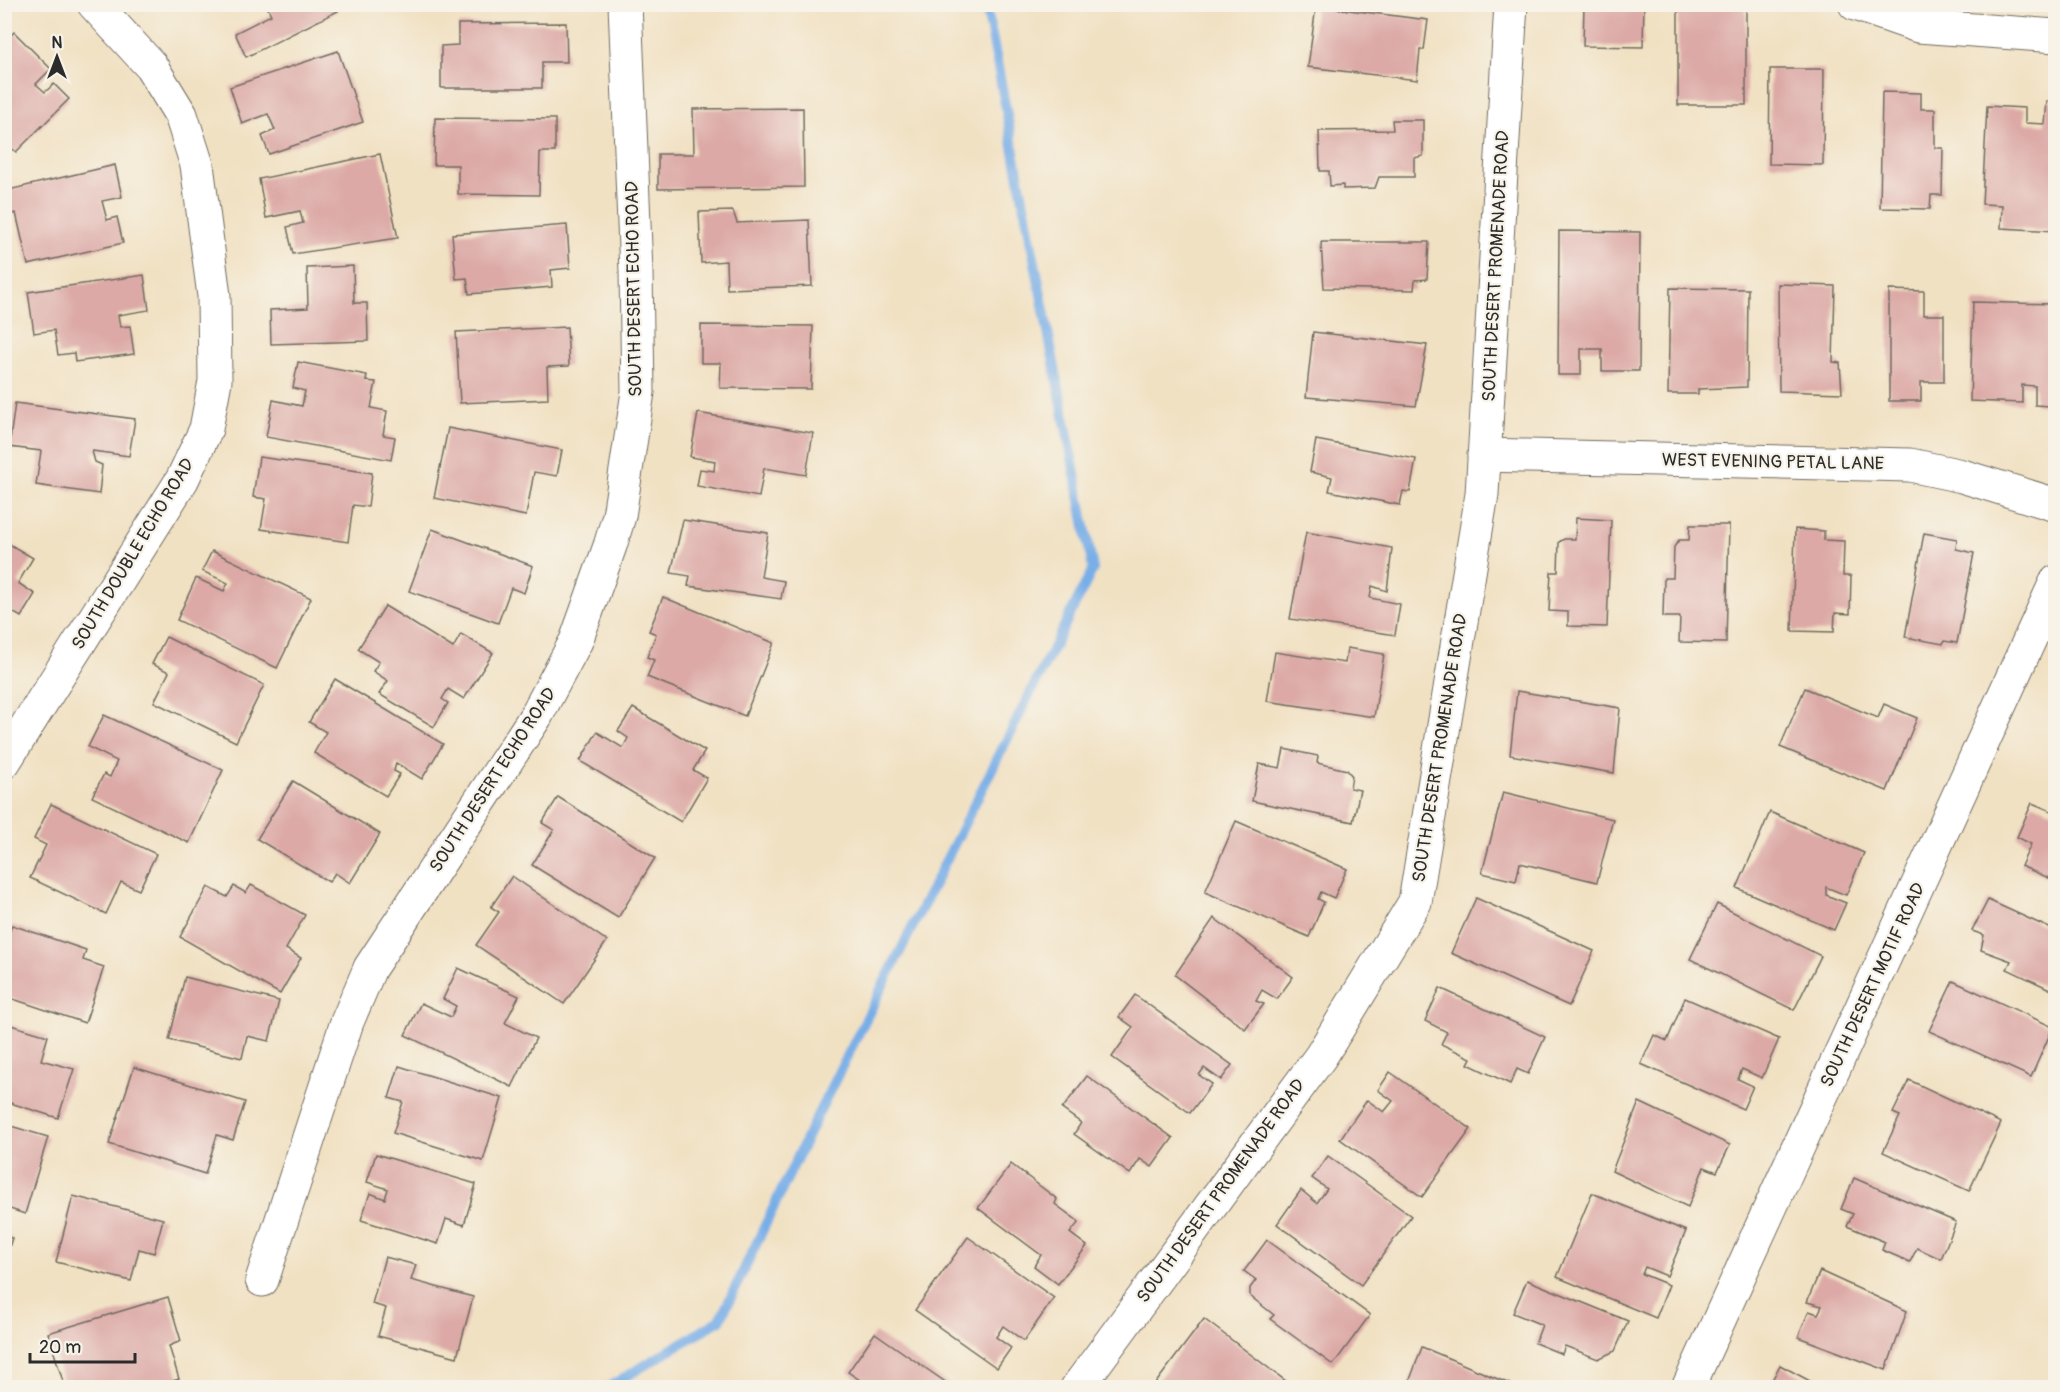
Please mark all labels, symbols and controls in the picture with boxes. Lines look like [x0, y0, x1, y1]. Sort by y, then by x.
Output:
north arrow [27, 27, 87, 87]
text: N [52, 33, 63, 53]
street label: SOUTH DESERT PROMENADE ROAD [1477, 130, 1515, 402]
street label: SOUTH DESERT ECHO ROAD [621, 181, 647, 397]
street label: WEST EVENING PETAL LANE [1662, 449, 1884, 475]
street label: SOUTH DOUBLE ECHO ROAD [67, 454, 199, 654]
street label: SOUTH DESERT PROMENADE ROAD [1407, 612, 1473, 884]
street label: SOUTH DESERT ECHO ROAD [425, 683, 561, 877]
street label: SOUTH DESERT MOTIF ROAD [1815, 879, 1931, 1091]
street label: SOUTH DESERT PROMENADE ROAD [1132, 1074, 1310, 1308]
scale bar [30, 1326, 135, 1364]
text: 20 m [39, 1336, 81, 1359]

